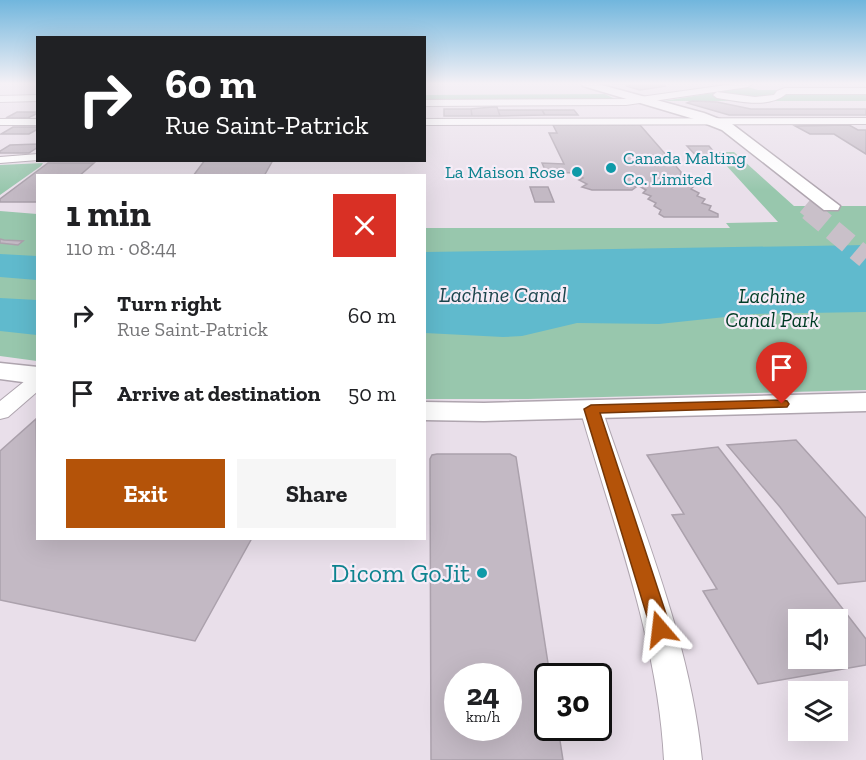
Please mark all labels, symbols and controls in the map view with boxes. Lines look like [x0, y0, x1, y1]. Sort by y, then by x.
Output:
text: 60 m [165, 58, 256, 109]
icon: right [66, 60, 144, 138]
text: Rue Saint-Patrick [165, 109, 369, 141]
place label: Canada Malting Co. Limited [623, 147, 746, 190]
place label: La Maison Rose [445, 161, 565, 183]
marker: Canada Malting Co. Limited [604, 161, 618, 175]
marker: La Maison Rose [570, 165, 584, 179]
text: 1 min [66, 192, 151, 235]
button: close [333, 194, 396, 257]
text: 110 m · 08:44 [66, 236, 177, 260]
water label: Lachine Canal [439, 281, 567, 308]
park label: Lachine Canal Park [725, 283, 819, 332]
text: Turn right [117, 290, 221, 317]
icon: right [66, 299, 99, 332]
text: 60 m [348, 302, 396, 329]
text: Rue Saint-Patrick [117, 317, 268, 341]
pin [756, 342, 807, 404]
icon: arrive [765, 351, 798, 384]
icon: arrive [66, 377, 99, 410]
text: Arrive at destination [117, 380, 320, 407]
text: 50 m [348, 380, 396, 407]
button: Exit [66, 459, 225, 528]
button: Share [237, 459, 396, 528]
place label: Dicom GoJit [331, 557, 470, 589]
marker: Dicom GoJit [475, 566, 489, 580]
position arrow [628, 597, 692, 661]
map controls [788, 609, 848, 741]
button: sound [788, 609, 848, 669]
speed limit sign: 30 [534, 663, 612, 741]
text: 24 [466, 677, 500, 713]
button: layers [788, 681, 848, 741]
text: km/h [466, 708, 500, 726]

